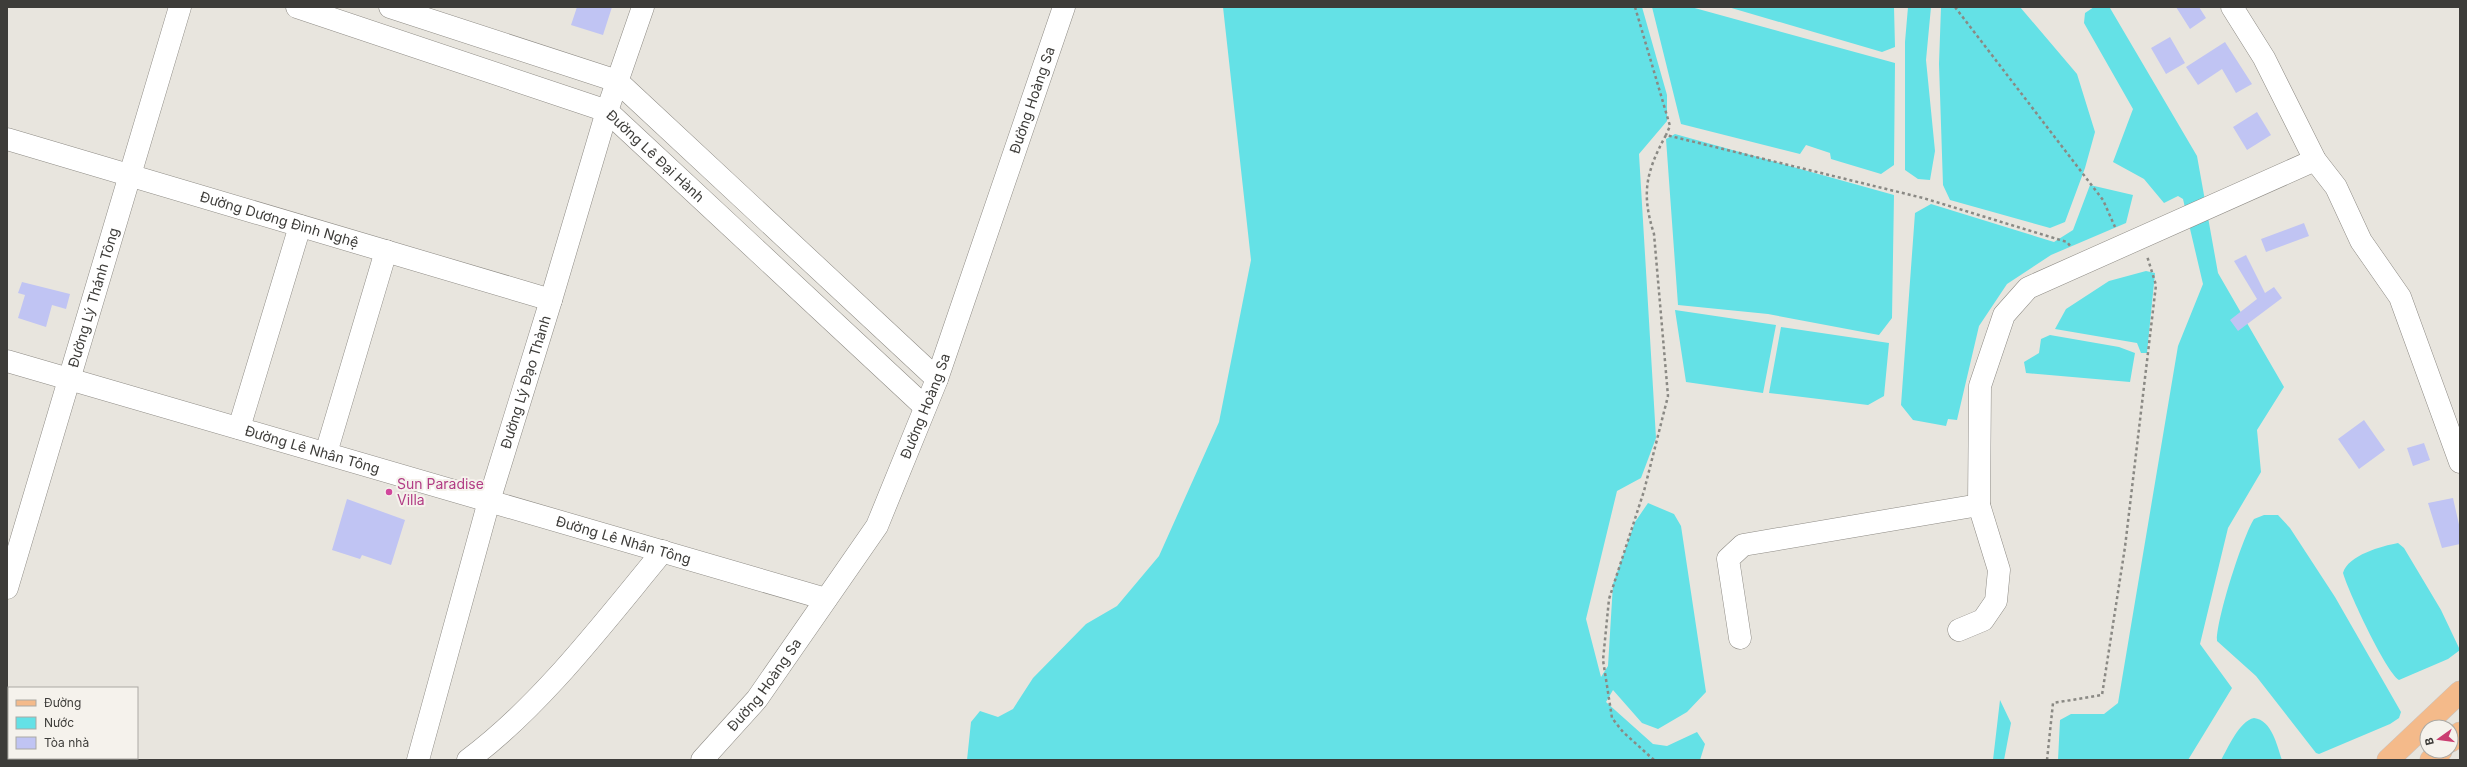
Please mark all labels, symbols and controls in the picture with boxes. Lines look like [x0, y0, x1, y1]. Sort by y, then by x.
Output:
street label: Đường Hoàng Sa [1006, 44, 1058, 156]
street label: Đường Lê Đại Hành [603, 106, 708, 205]
street label: Đường Dương Đình Nghệ [198, 188, 361, 251]
street label: Đường Lý Thánh Tông [64, 225, 122, 369]
street label: Đường Lý Đạo Thành [497, 313, 554, 451]
street label: Đường Hoàng Sa [896, 351, 953, 461]
street label: Đường Lê Nhân Tông [243, 422, 382, 477]
place label: Sun Paradise Villa [397, 475, 484, 508]
marker: Sun Paradise Villa [384, 487, 394, 497]
street label: Đường Lê Nhân Tông [554, 512, 693, 567]
street label: Đường Hoàng Sa [723, 635, 805, 734]
legend [8, 687, 138, 759]
text: Đường [44, 695, 81, 710]
text: Nước [44, 715, 74, 730]
north arrow [2419, 719, 2459, 759]
text: Tòa nhà [44, 735, 89, 750]
text: B [2422, 736, 2437, 747]

